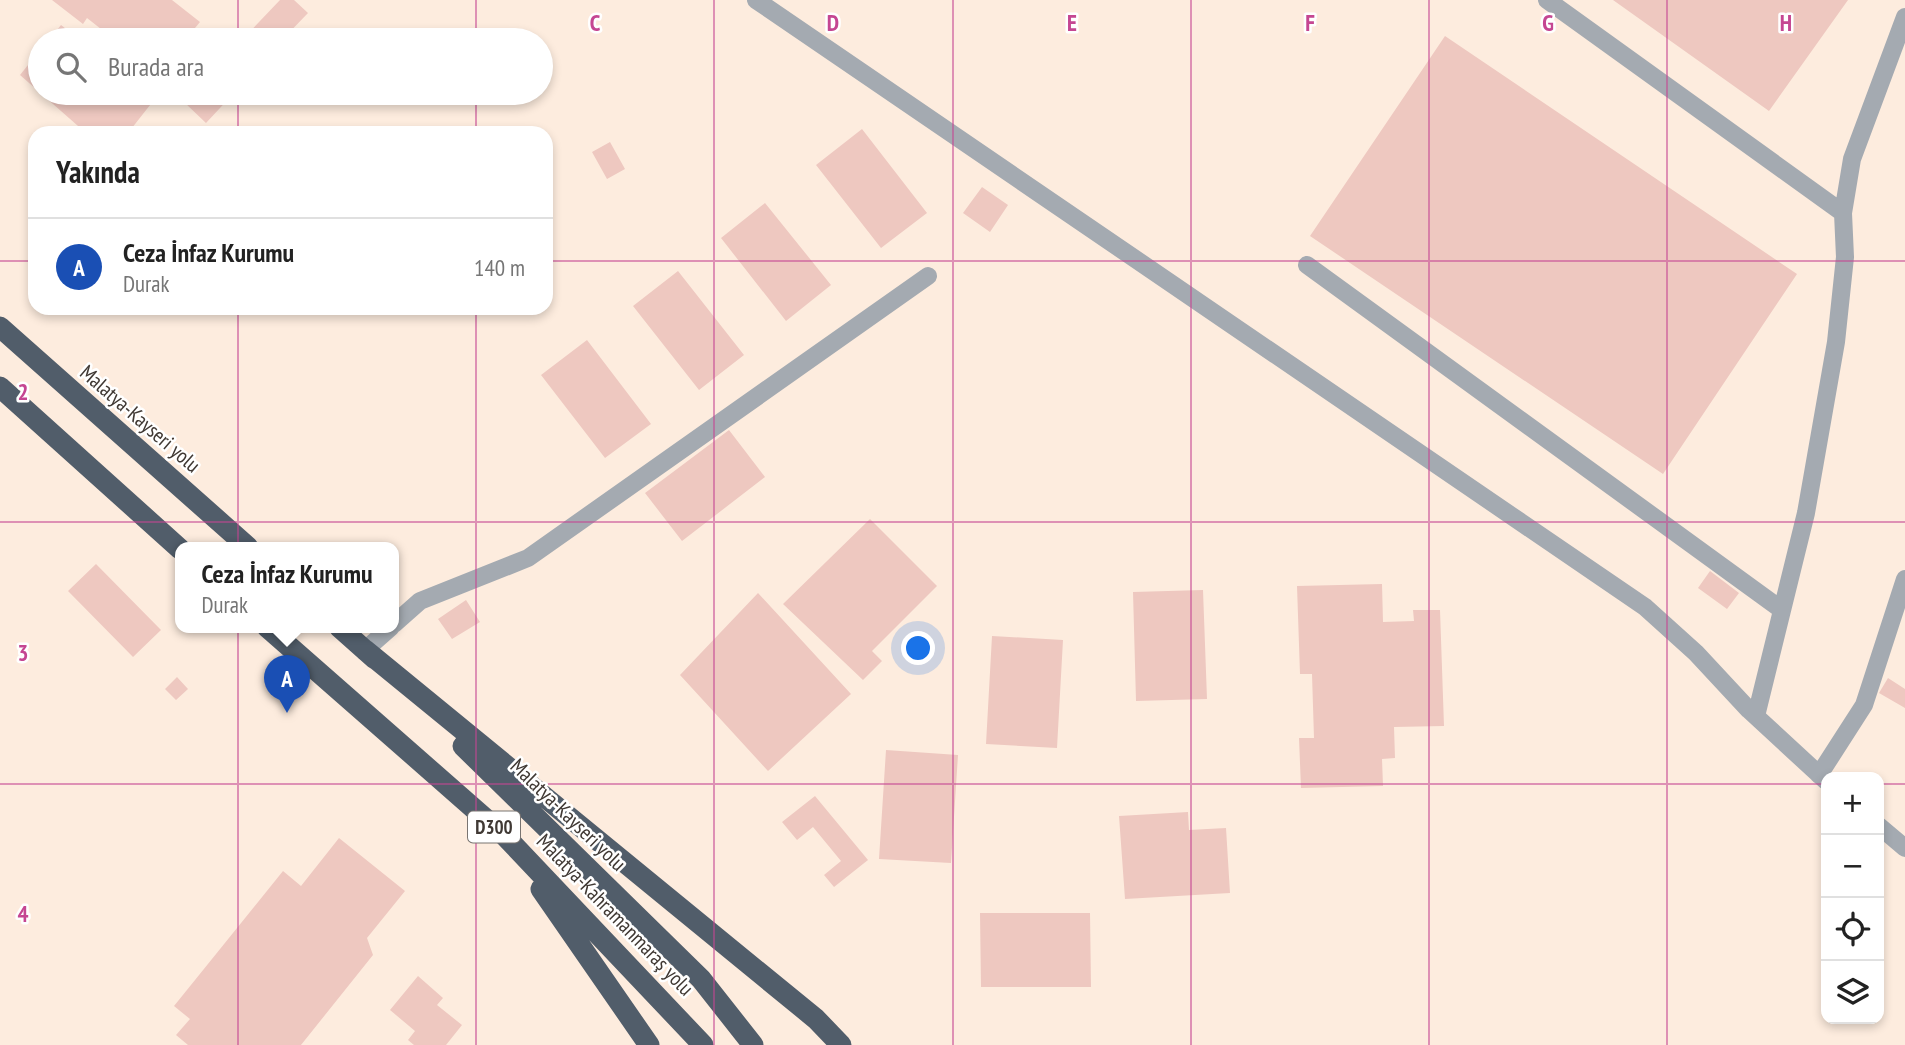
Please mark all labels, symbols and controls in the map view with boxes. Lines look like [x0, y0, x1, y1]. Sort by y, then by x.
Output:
text: C [590, 8, 601, 37]
text: D [827, 8, 839, 37]
text: E [1067, 8, 1077, 37]
text: F [1305, 8, 1315, 37]
text: G [1542, 8, 1554, 37]
text: H [1780, 8, 1792, 37]
search box [28, 28, 553, 105]
icon: search [52, 48, 90, 86]
text: Burada ara [108, 50, 204, 83]
text: Yakında [56, 152, 140, 191]
text: Ceza İnfaz Kurumu [123, 236, 294, 269]
text: A [73, 253, 85, 282]
text: 140 m [474, 253, 525, 282]
text: Durak [123, 269, 169, 298]
street label: Malatya-Kayseri yolu [75, 359, 206, 478]
text: 2 [18, 377, 29, 406]
popup [175, 542, 399, 633]
text: Ceza İnfaz Kurumu [201, 557, 373, 590]
text: Durak [201, 590, 248, 619]
your location [901, 631, 935, 665]
text: 3 [18, 638, 29, 667]
pin: A [264, 655, 310, 713]
street label: Malatya-Kayseri yolu [505, 753, 632, 877]
map controls [1821, 772, 1884, 1024]
button: + [1821, 772, 1884, 835]
road number: D300 [468, 812, 520, 842]
street label: Malatya-Kahramanmaraş yolu [531, 828, 700, 1001]
button: − [1821, 835, 1884, 898]
button: locate [1821, 898, 1884, 961]
text: 4 [18, 899, 29, 928]
button: layers [1821, 961, 1884, 1024]

